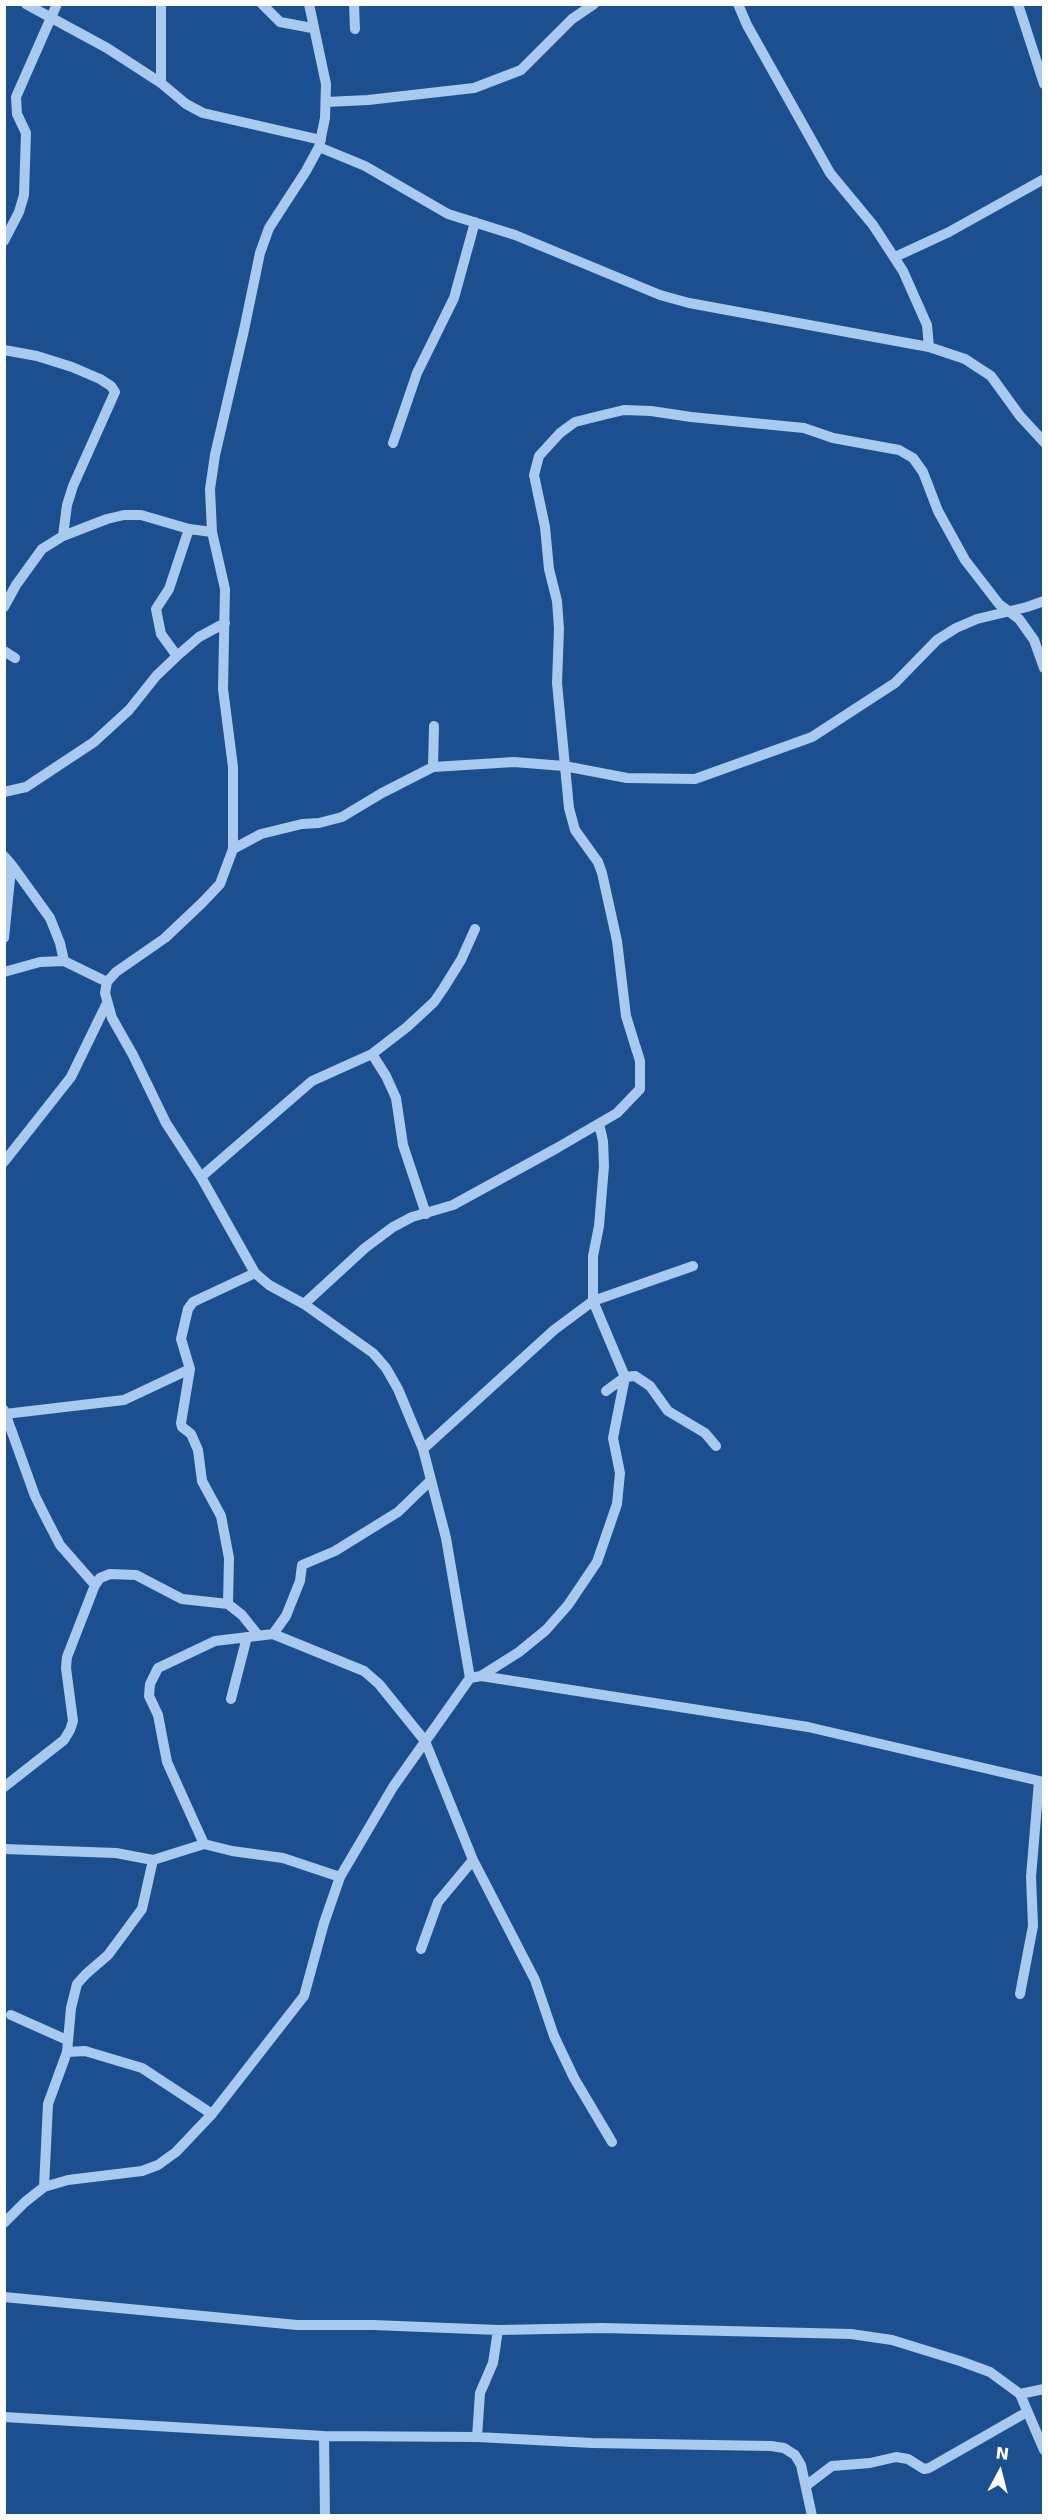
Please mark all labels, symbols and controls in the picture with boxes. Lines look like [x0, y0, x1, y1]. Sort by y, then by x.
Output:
north arrow [970, 2442, 1030, 2502]
text: N [994, 2443, 1010, 2464]

